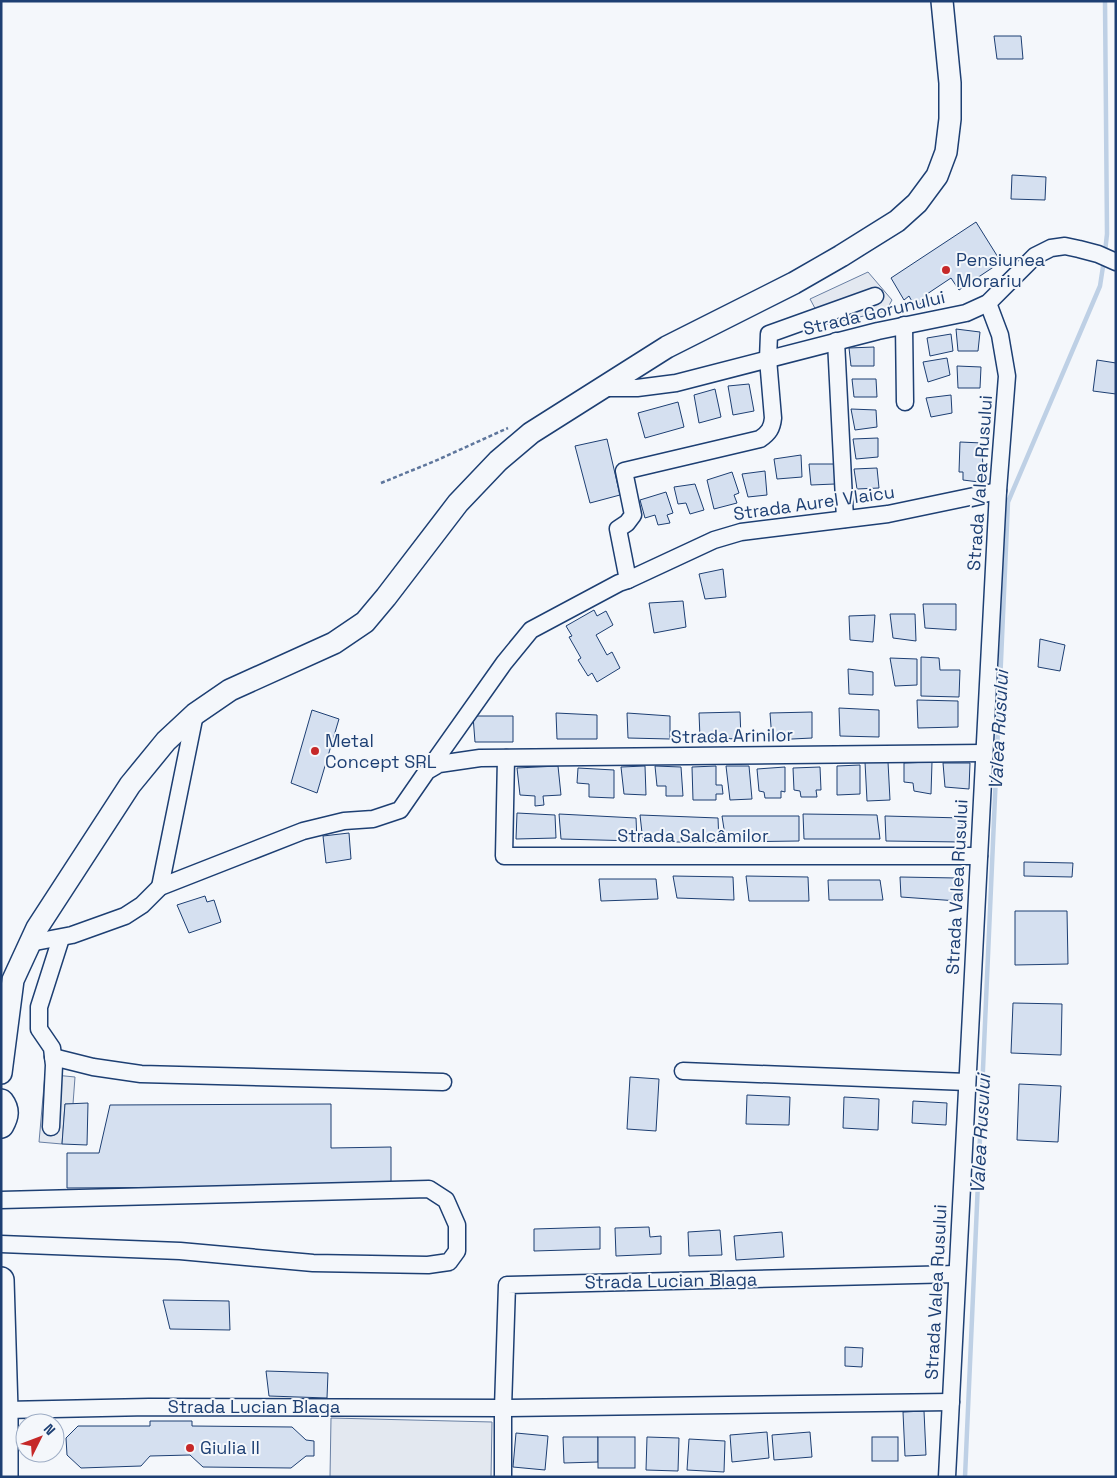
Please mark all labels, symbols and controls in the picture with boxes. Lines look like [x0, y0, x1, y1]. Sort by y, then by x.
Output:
place label: Pensiunea Morariu [956, 248, 1045, 292]
marker: Pensiunea Morariu [940, 264, 952, 276]
street label: Strada Gorunului [801, 285, 947, 340]
street label: Strada Valea Rusului [962, 394, 997, 571]
street label: Strada Aurel Vlaicu [732, 480, 896, 525]
water label: Valea Rusului [983, 667, 1014, 791]
street label: Strada Arinilor [671, 723, 794, 748]
place label: Metal Concept SRL [325, 729, 437, 773]
marker: Metal Concept SRL [309, 745, 321, 757]
street label: Strada Valea Rusului [940, 799, 973, 975]
street label: Strada Salcâmilor [617, 824, 769, 847]
water label: Valea Rusului [965, 1071, 996, 1195]
street label: Strada Valea Rusului [919, 1204, 952, 1380]
street label: Strada Lucian Blaga [584, 1267, 758, 1294]
street label: Strada Lucian Blaga [168, 1395, 340, 1418]
north arrow [15, 1413, 65, 1463]
text: N [40, 1420, 59, 1439]
place label: Giulia II [200, 1436, 260, 1459]
marker: Giulia II [184, 1442, 196, 1454]

